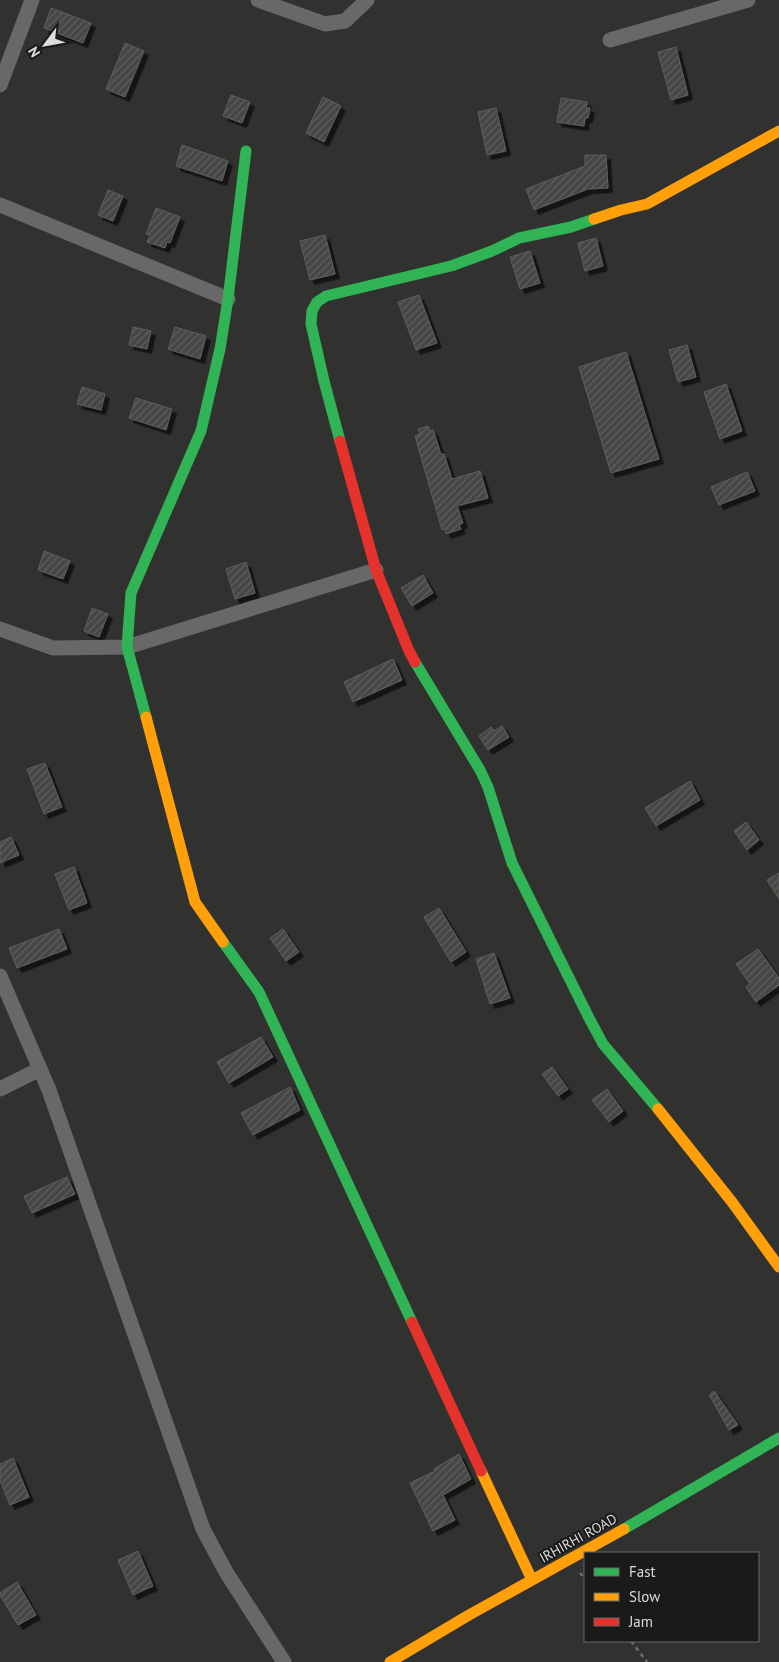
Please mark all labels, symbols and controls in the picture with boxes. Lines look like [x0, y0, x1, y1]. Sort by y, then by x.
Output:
north arrow [20, 20, 70, 70]
text: N [24, 43, 44, 61]
street label: IRHIRHI ROAD [536, 1509, 620, 1567]
legend [584, 1552, 759, 1642]
text: Fast [629, 1562, 656, 1581]
text: Slow [629, 1587, 660, 1606]
text: Jam [628, 1612, 653, 1631]

